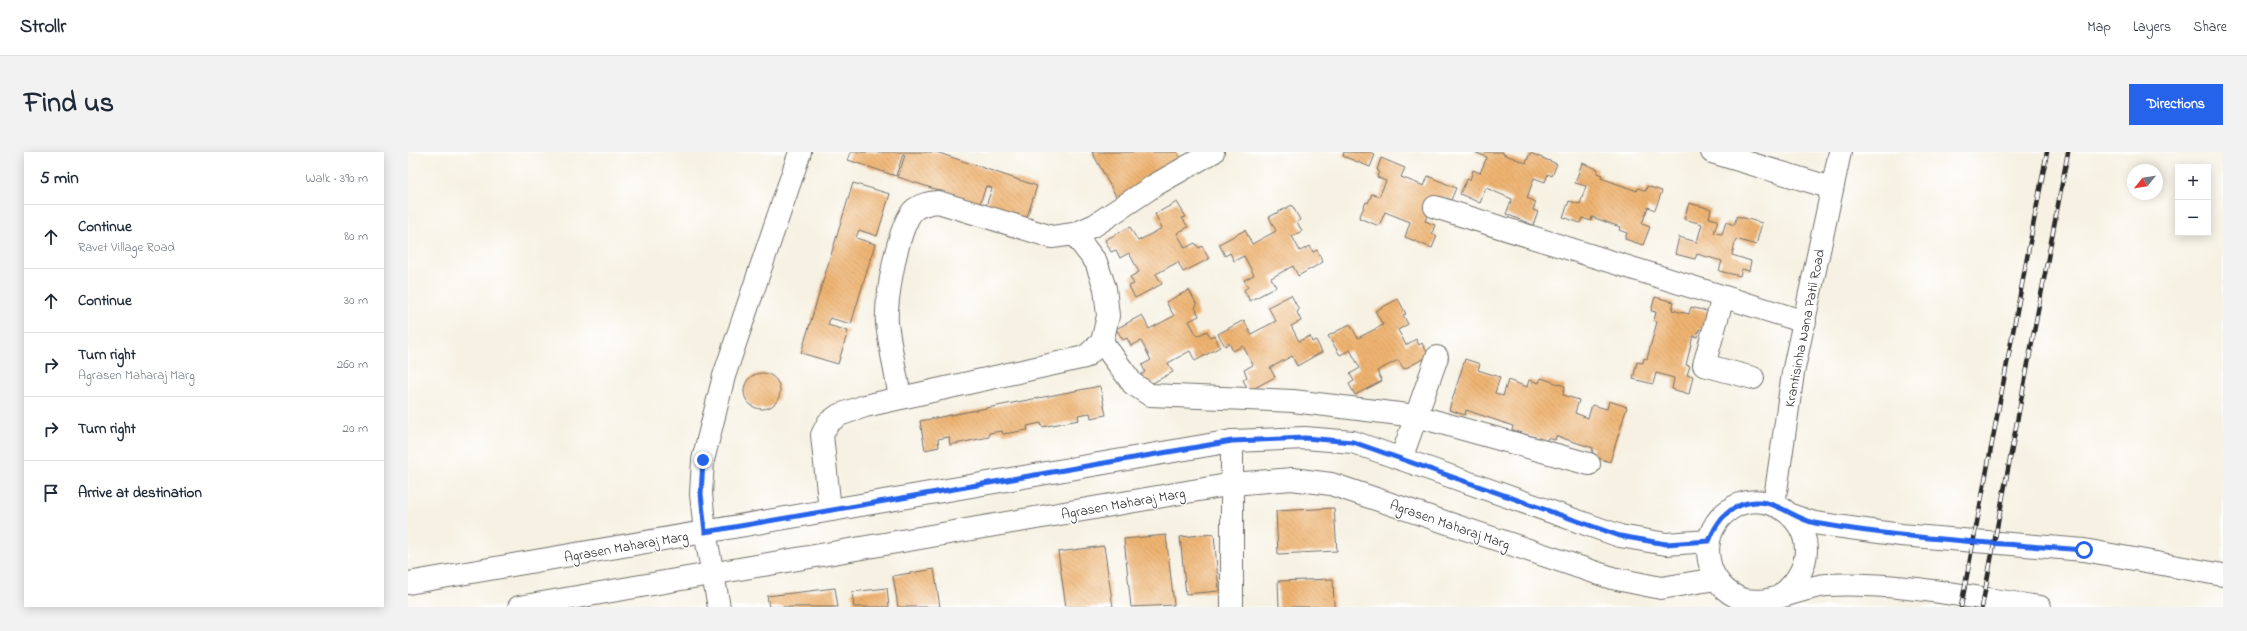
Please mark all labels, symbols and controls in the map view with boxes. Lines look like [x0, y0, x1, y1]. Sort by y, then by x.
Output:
text: Strollr [20, 14, 66, 41]
text: Map [2087, 17, 2111, 38]
text: Layers [2133, 17, 2171, 38]
text: Share [2193, 17, 2227, 38]
text: Find us [24, 84, 114, 125]
button: Directions [2129, 84, 2223, 125]
north arrow [2127, 164, 2163, 200]
map controls [2175, 164, 2211, 236]
button: + [2175, 164, 2211, 200]
text: 5 min [40, 166, 79, 191]
text: Walk · 390 m [306, 169, 368, 188]
button: − [2175, 200, 2211, 236]
text: Continue [78, 216, 132, 238]
icon: ahead [40, 226, 62, 248]
text: 80 m [344, 227, 368, 246]
text: Ravet Village Road [78, 238, 175, 257]
street label: Krantisinha Nana Patil Road [1780, 247, 1831, 409]
icon: ahead [40, 290, 62, 312]
text: Continue [78, 290, 132, 312]
text: 30 m [344, 291, 368, 310]
text: Turn right [78, 344, 136, 366]
icon: right [40, 354, 62, 376]
text: 260 m [337, 355, 368, 374]
text: Agrasen Maharaj Marg [78, 366, 195, 385]
icon: right [40, 418, 62, 440]
text: Turn right [78, 418, 136, 440]
text: 20 m [343, 419, 368, 438]
route end [694, 451, 712, 469]
icon: arrive [40, 482, 62, 504]
text: Arrive at destination [78, 482, 202, 504]
street label: Agrasen Maharaj Marg [1059, 483, 1187, 527]
street label: Agrasen Maharaj Marg [1386, 495, 1512, 557]
street label: Agrasen Maharaj Marg [562, 526, 690, 570]
route start [2075, 541, 2093, 559]

